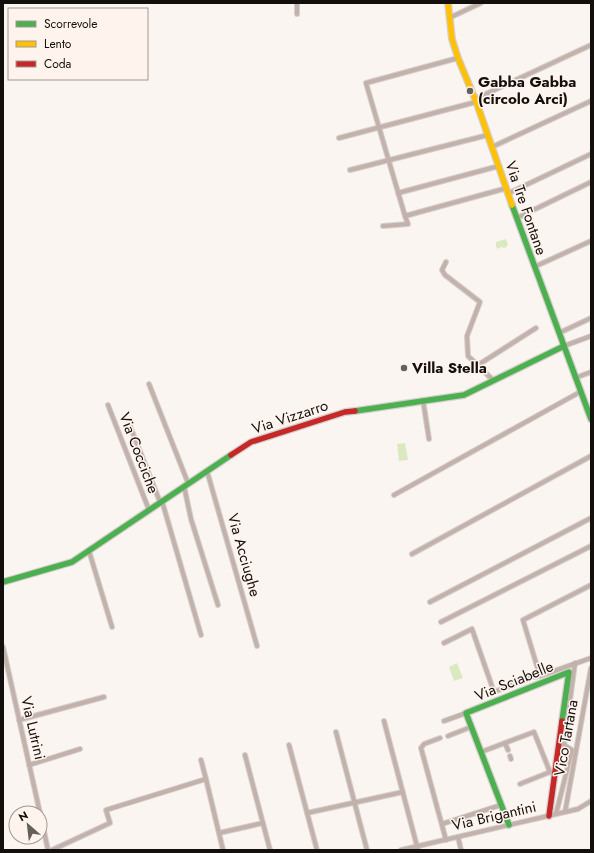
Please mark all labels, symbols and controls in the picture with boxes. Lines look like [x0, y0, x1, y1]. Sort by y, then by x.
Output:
legend [8, 8, 148, 80]
text: Scorrevole [44, 15, 98, 33]
text: Lento [44, 35, 72, 53]
text: Coda [44, 55, 72, 73]
place label: Gabba Gabba (circolo Arci) [478, 71, 576, 110]
marker: Gabba Gabba (circolo Arci) [465, 86, 475, 96]
street label: Via Tre Fontane [500, 158, 552, 258]
place label: Villa Stella [411, 357, 487, 379]
marker: Villa Stella [399, 363, 409, 373]
street label: Via Vizzarro [249, 394, 331, 440]
street label: Via Cocciche [113, 409, 165, 497]
street label: Via Acciughe [222, 511, 266, 599]
street label: Via Sciabelle [471, 655, 557, 707]
street label: Via Lutrini [15, 694, 51, 762]
street label: Vico Tartana [548, 698, 584, 778]
street label: Via Brigantini [450, 796, 538, 836]
north arrow [8, 805, 48, 845]
text: N [16, 807, 31, 825]

